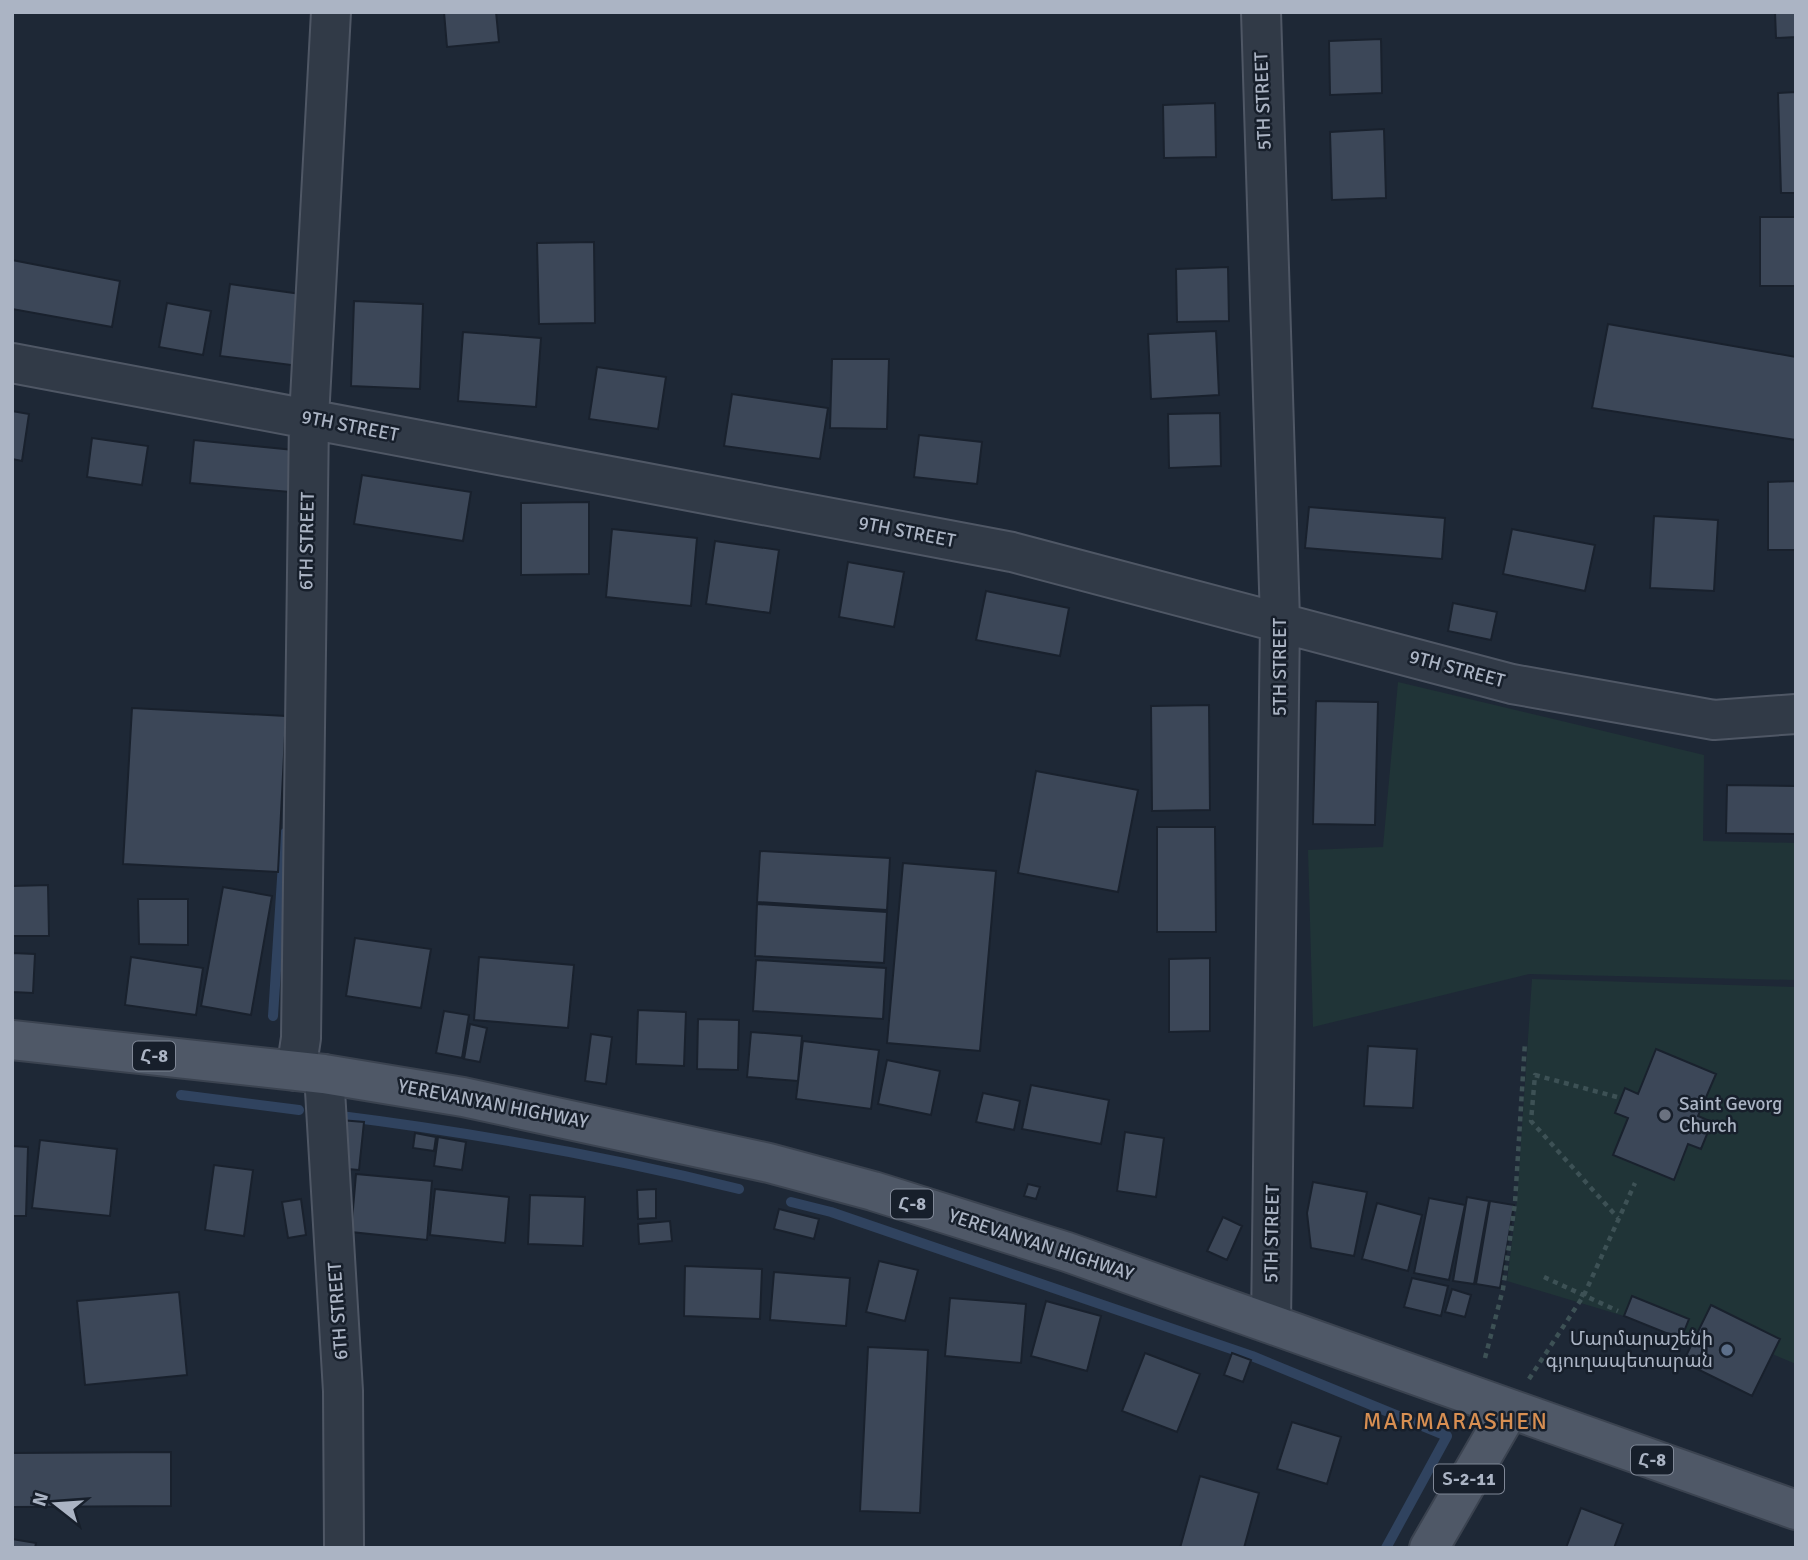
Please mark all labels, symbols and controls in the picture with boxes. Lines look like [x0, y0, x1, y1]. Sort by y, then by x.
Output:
street label: 5TH STREET [1249, 51, 1277, 151]
street label: 9TH STREET [299, 405, 401, 447]
street label: 6TH STREET [294, 491, 320, 590]
street label: 9TH STREET [856, 511, 958, 553]
street label: 5TH STREET [1268, 617, 1292, 716]
street label: 9TH STREET [1406, 645, 1508, 693]
road number: Հ-8 [133, 1042, 175, 1070]
street label: YEREVANYAN HIGHWAY [396, 1074, 591, 1134]
place label: Saint Gevorg Church [1679, 1092, 1782, 1138]
marker: Saint Gevorg Church [1657, 1107, 1673, 1123]
street label: 5TH STREET [1259, 1184, 1285, 1283]
road number: Հ-8 [891, 1190, 933, 1218]
street label: YEREVANYAN HIGHWAY [945, 1204, 1137, 1286]
street label: 6TH STREET [323, 1261, 353, 1361]
place label: Մարմարաշենի գյուղապետարան [1546, 1327, 1713, 1373]
marker: Մարմարաշենի գյուղապետարան [1719, 1342, 1735, 1358]
district label: MARMARASHEN [1363, 1407, 1549, 1436]
road number: Հ-8 [1631, 1446, 1673, 1475]
road number: Տ-2-11 [1434, 1464, 1504, 1494]
north arrow [21, 1469, 91, 1539]
text: N [27, 1489, 54, 1509]

